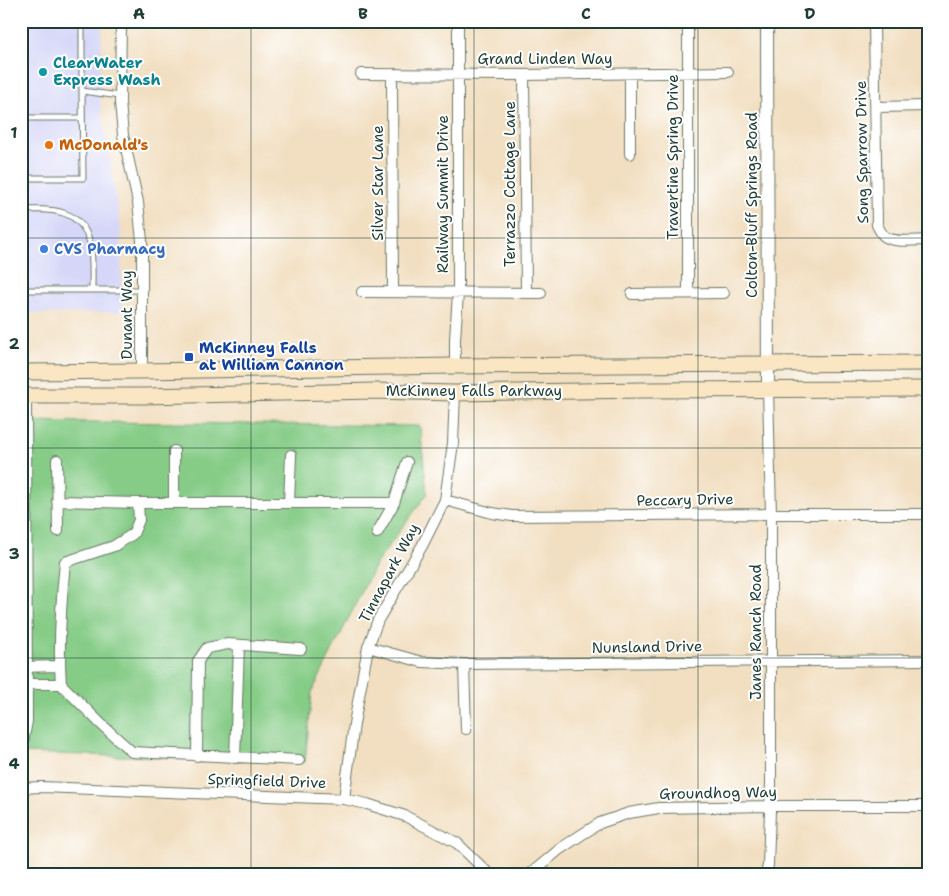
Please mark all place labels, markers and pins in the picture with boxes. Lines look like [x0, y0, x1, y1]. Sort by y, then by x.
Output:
place label: ClearWater Express Wash [53, 53, 160, 90]
marker: ClearWater Express Wash [37, 66, 49, 78]
place label: McDonald's [59, 135, 149, 155]
marker: McDonald's [43, 139, 55, 151]
place label: CVS Pharmacy [54, 239, 165, 259]
marker: CVS Pharmacy [38, 243, 50, 255]
place label: McKinney Falls at William Cannon [199, 338, 344, 375]
marker: McKinney Falls at William Cannon [183, 351, 195, 363]

